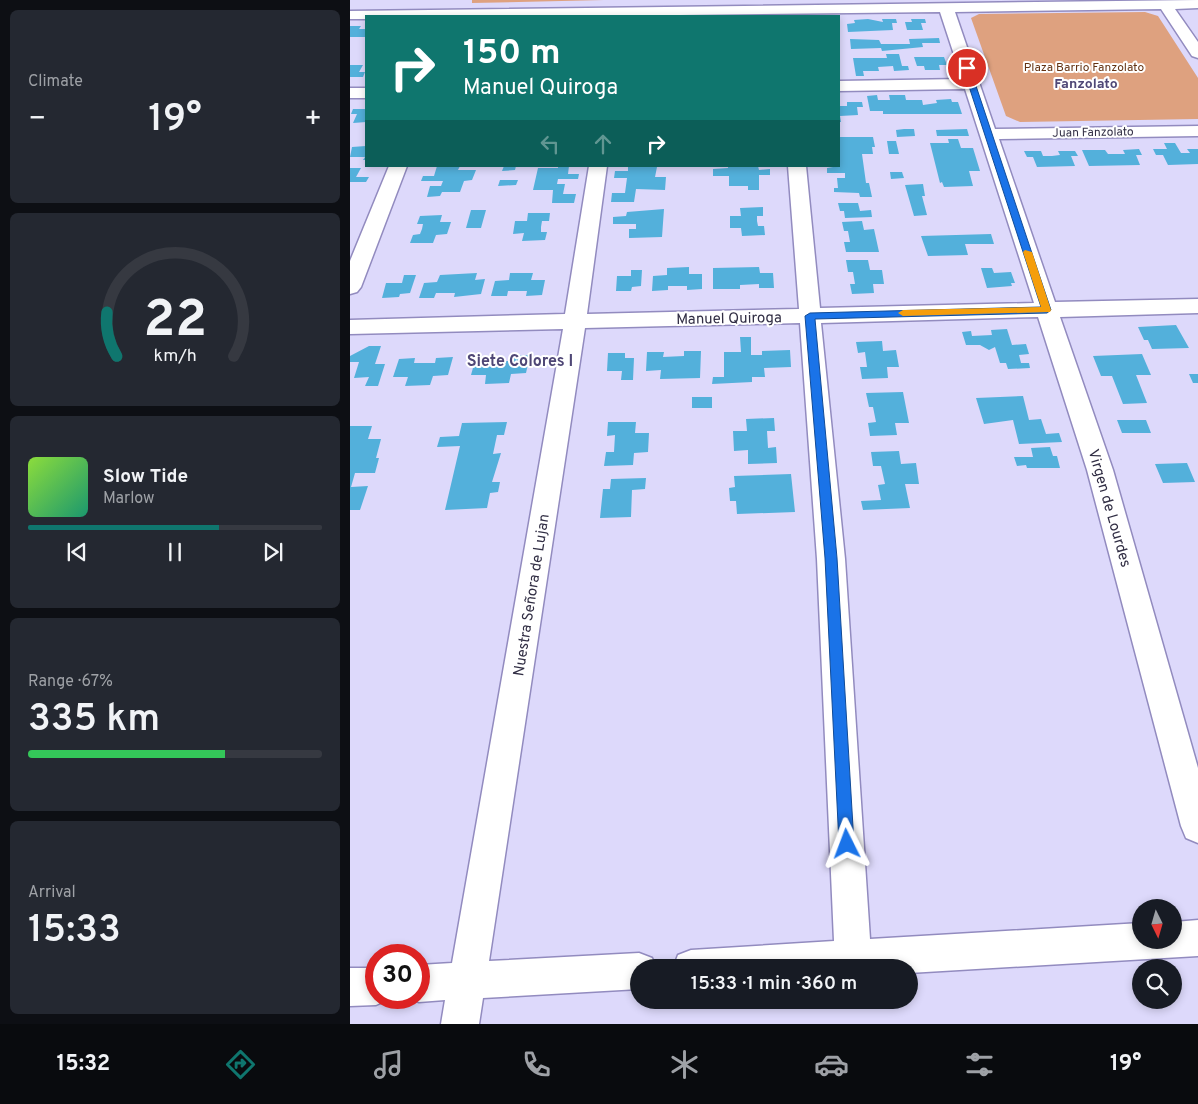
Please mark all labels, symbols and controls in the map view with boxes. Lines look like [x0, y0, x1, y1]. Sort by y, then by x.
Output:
text: 150 m [463, 32, 561, 76]
icon: right [380, 35, 445, 100]
pin [946, 47, 988, 89]
icon: arrive [953, 54, 981, 82]
park label: Plaza Barrio Fanzolato [1024, 60, 1145, 76]
text: Climate [28, 72, 83, 92]
text: Manuel Quiroga [463, 75, 618, 102]
district label: Fanzolato [1054, 76, 1118, 93]
text: 19° [148, 96, 202, 145]
text: − [28, 102, 46, 138]
text: + [304, 102, 322, 138]
street label: Juan Fanzolato [1052, 124, 1134, 142]
icon: left [536, 130, 564, 158]
icon: ahead [589, 130, 617, 158]
icon: right [642, 130, 670, 158]
text: 22 [143, 289, 207, 355]
street label: Manuel Quiroga [676, 309, 782, 330]
text: km/h [153, 345, 197, 368]
district label: Siete Colores I [467, 352, 573, 372]
street label: Virgen de Lourdes [1083, 447, 1134, 570]
text: Slow Tide [103, 465, 188, 489]
text: Marlow [103, 489, 155, 509]
street label: Nuestra Señora de Lujan [510, 513, 555, 678]
icon: previous [63, 538, 91, 566]
icon: pause [161, 538, 189, 566]
icon: next [259, 538, 287, 566]
text: Range · 67% [28, 672, 113, 692]
text: 335 km [28, 696, 160, 745]
position arrow [820, 817, 872, 869]
text: Arrival [28, 883, 76, 903]
north arrow [1132, 899, 1182, 949]
map controls [1132, 899, 1182, 1009]
text: 15:33 [28, 907, 121, 956]
speed limit sign: 30 [365, 944, 430, 1009]
button: search [1132, 959, 1182, 1009]
text: 15:33 · 1 min · 360 m [691, 972, 857, 996]
icon: directions [223, 1047, 258, 1082]
icon: music [371, 1047, 406, 1082]
icon: phone [519, 1047, 554, 1082]
icon: climate [667, 1047, 702, 1082]
icon: car [814, 1047, 849, 1082]
icon: filters [962, 1047, 997, 1082]
text: 15:32 [56, 1051, 110, 1078]
text: 19° [1110, 1051, 1141, 1078]

